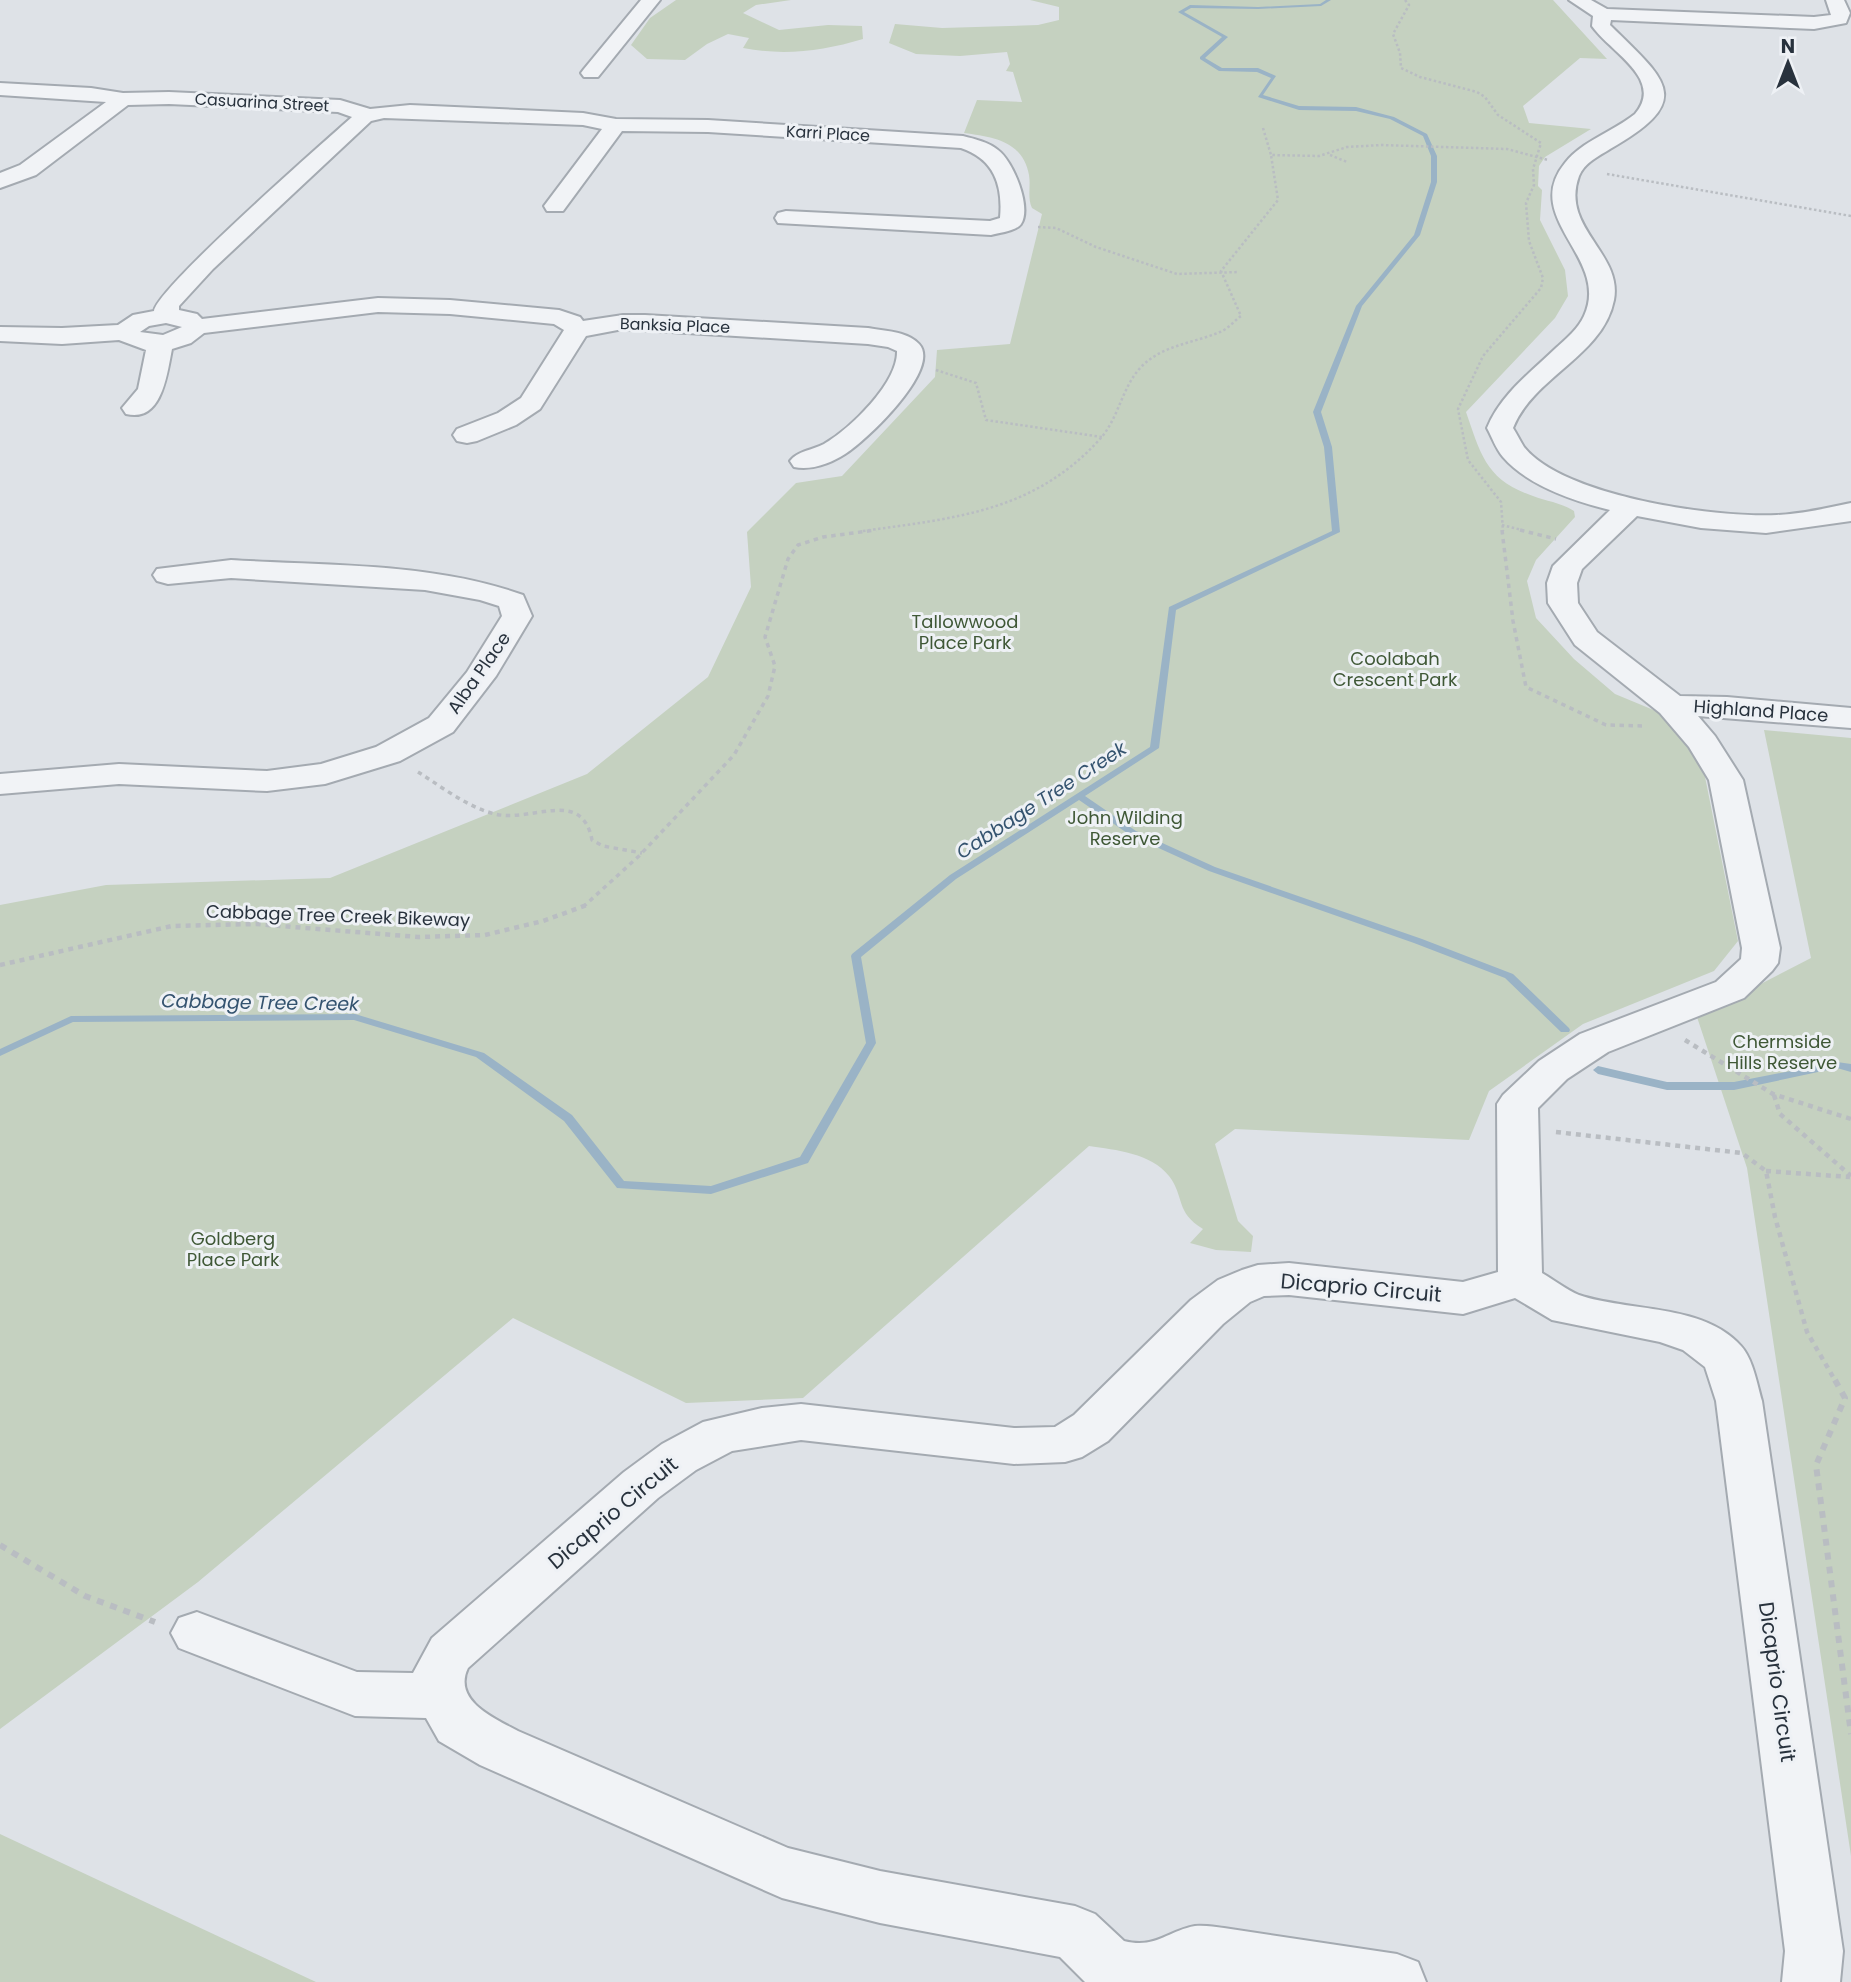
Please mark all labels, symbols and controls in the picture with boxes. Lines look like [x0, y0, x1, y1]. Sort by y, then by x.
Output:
north arrow [1753, 28, 1823, 98]
text: N [1781, 33, 1795, 60]
street label: Casuarina Street [194, 87, 330, 118]
street label: Karri Place [785, 120, 871, 147]
street label: Banksia Place [620, 312, 730, 339]
park label: Tallowwood Place Park [911, 609, 1019, 655]
street label: Alba Place [441, 627, 516, 719]
park label: Coolabah Crescent Park [1333, 646, 1458, 692]
street label: Highland Place [1693, 693, 1829, 728]
water label: Cabbage Tree Creek [951, 735, 1133, 866]
park label: John Wilding Reserve [1067, 805, 1183, 851]
street label: Cabbage Tree Creek Bikeway [206, 898, 470, 933]
water label: Cabbage Tree Creek [161, 987, 360, 1018]
park label: Chermside Hills Reserve [1727, 1029, 1837, 1075]
park label: Goldberg Place Park [187, 1226, 280, 1272]
street label: Dicaprio Circuit [1279, 1266, 1443, 1309]
street label: Dicaprio Circuit [542, 1450, 684, 1576]
street label: Dicaprio Circuit [1752, 1600, 1803, 1764]

